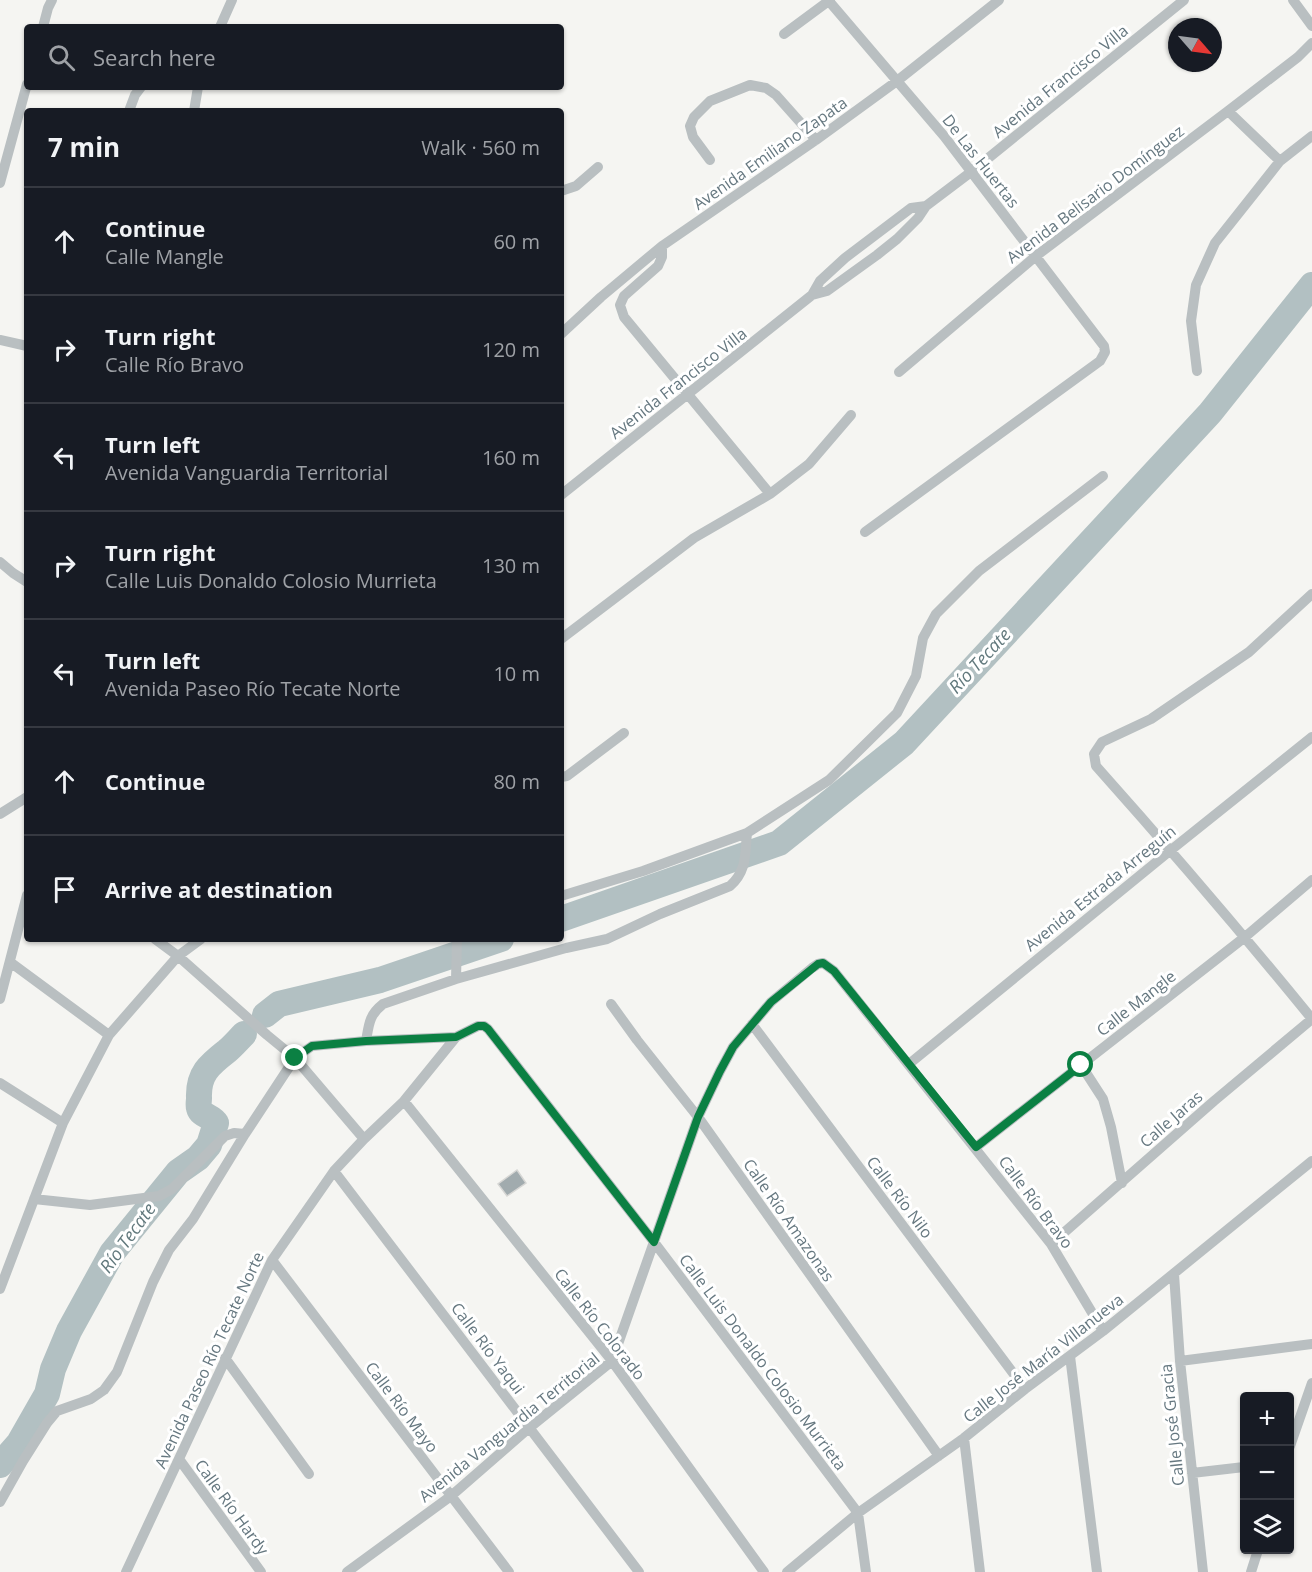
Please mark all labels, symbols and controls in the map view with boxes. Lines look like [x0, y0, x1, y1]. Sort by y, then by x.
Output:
north arrow [1168, 18, 1222, 72]
street label: Avenida Francisco Villa [988, 19, 1132, 143]
search box [24, 24, 564, 90]
icon: search [45, 41, 78, 74]
text: Search here [93, 42, 216, 72]
street label: Avenida Emiliano Zapata [689, 91, 851, 215]
street label: De Las Huertas [938, 110, 1024, 212]
street label: Avenida Belisario Domínguez [1002, 120, 1188, 268]
text: 7 min [48, 129, 120, 165]
text: Walk · 560 m [421, 134, 540, 161]
text: Continue [105, 213, 205, 243]
icon: ahead [48, 225, 81, 258]
text: 60 m [493, 228, 540, 255]
text: Calle Mangle [105, 243, 224, 270]
text: Turn right [105, 321, 216, 351]
street label: Avenida Francisco Villa [605, 322, 751, 444]
icon: right [48, 333, 81, 366]
text: 120 m [482, 336, 540, 363]
text: Calle Río Bravo [105, 351, 244, 378]
text: Turn left [105, 429, 200, 459]
icon: left [48, 441, 81, 474]
text: 160 m [482, 444, 540, 471]
text: Avenida Vanguardia Territorial [105, 459, 388, 486]
text: Turn right [105, 537, 216, 567]
icon: right [48, 549, 81, 582]
text: 130 m [482, 552, 540, 579]
text: Calle Luis Donaldo Colosio Murrieta [105, 567, 437, 594]
water label: Río Tecate [943, 623, 1016, 698]
text: Turn left [105, 645, 200, 675]
icon: left [48, 657, 81, 690]
text: 10 m [493, 660, 540, 687]
text: Avenida Paseo Río Tecate Norte [105, 675, 401, 702]
icon: ahead [48, 765, 81, 798]
text: Continue [105, 766, 205, 796]
text: 80 m [493, 768, 540, 795]
street label: Avenida Estrada Arreguín [1020, 820, 1180, 956]
icon: arrive [48, 873, 81, 906]
text: Arrive at destination [105, 874, 333, 904]
street label: Calle Mangle [1092, 965, 1180, 1041]
route end [281, 1044, 307, 1070]
route start [1067, 1051, 1093, 1077]
street label: Calle Jaras [1135, 1086, 1207, 1152]
street label: Calle Río Nilo [862, 1151, 938, 1243]
street label: Calle Río Bravo [994, 1151, 1078, 1253]
street label: Calle Río Amazonas [738, 1154, 840, 1286]
water label: Río Tecate [94, 1198, 161, 1277]
street label: Avenida Paseo Río Tecate Norte [149, 1248, 269, 1472]
street label: Calle Luis Donaldo Colosio Murrieta [674, 1249, 852, 1475]
street label: Calle Río Colorado [549, 1264, 651, 1384]
street label: Calle José María Villanueva [958, 1288, 1128, 1428]
street label: Calle Río Yaqui [446, 1298, 530, 1398]
street label: Avenida Vanguardia Territorial [414, 1347, 604, 1507]
street label: Calle Río Mayo [360, 1357, 444, 1457]
street label: Calle José Gracia [1155, 1363, 1189, 1487]
map controls [1240, 1392, 1294, 1554]
button: + [1240, 1392, 1294, 1446]
button: − [1240, 1446, 1294, 1500]
street label: Calle Río Hardy [190, 1455, 275, 1560]
button: layers [1240, 1500, 1294, 1554]

